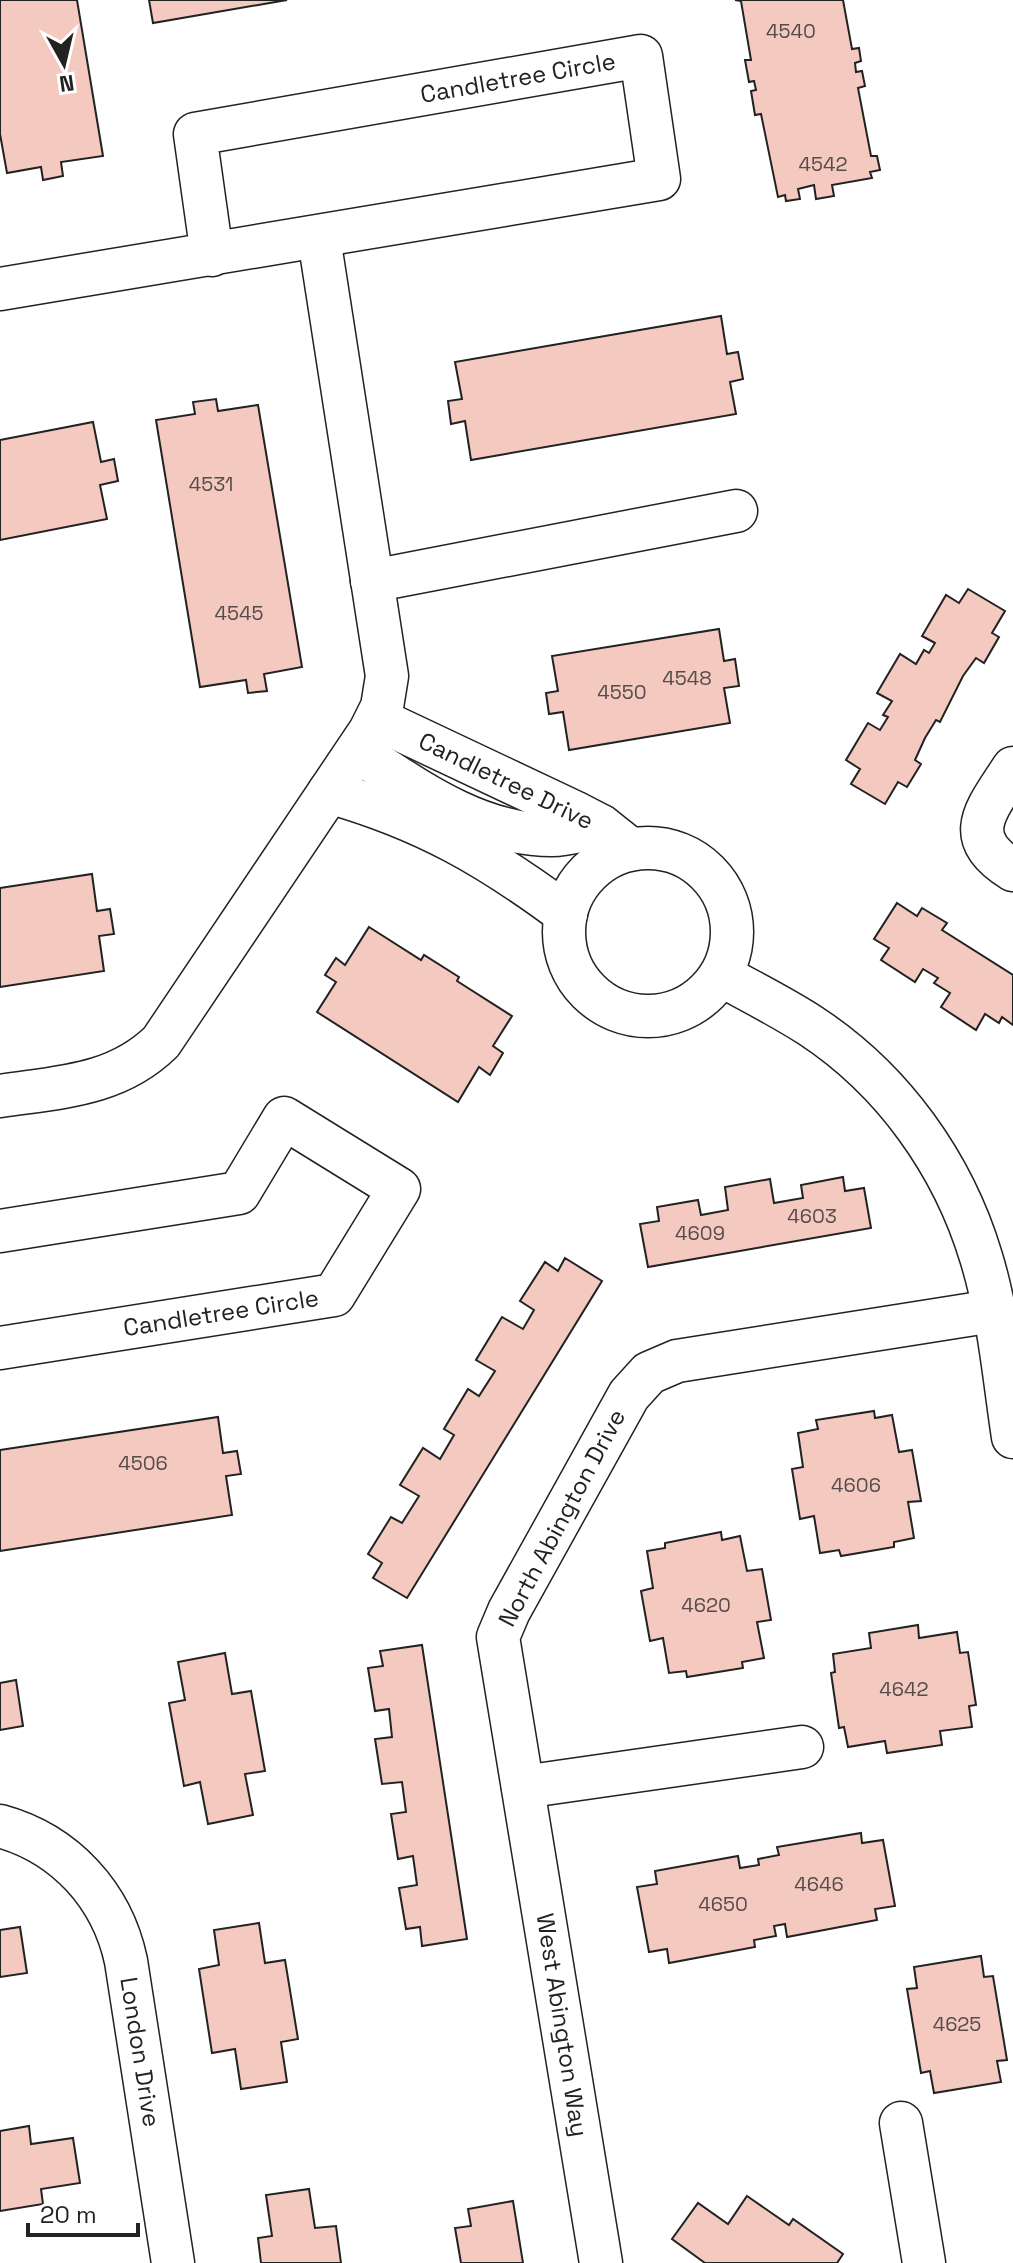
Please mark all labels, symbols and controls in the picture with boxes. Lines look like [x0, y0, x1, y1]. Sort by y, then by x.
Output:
house number: 4540 [766, 18, 816, 44]
north arrow [24, 24, 104, 104]
street label: Candletree Circle [418, 45, 618, 110]
text: N [58, 69, 76, 99]
house number: 4542 [798, 151, 848, 177]
house number: 4531 [189, 471, 233, 497]
house number: 4545 [215, 600, 263, 626]
house number: 4548 [662, 665, 712, 691]
house number: 4550 [597, 679, 647, 705]
street label: Candletree Drive [414, 725, 599, 836]
house number: 4603 [787, 1203, 837, 1229]
house number: 4609 [675, 1220, 725, 1246]
street label: Candletree Circle [121, 1282, 321, 1343]
street label: North Abington Drive [491, 1404, 632, 1632]
house number: 4506 [118, 1450, 168, 1476]
house number: 4606 [831, 1472, 881, 1498]
house number: 4620 [681, 1592, 731, 1618]
house number: 4642 [879, 1676, 929, 1702]
house number: 4646 [794, 1871, 844, 1897]
house number: 4650 [698, 1891, 748, 1917]
street label: West Abington Way [530, 1911, 595, 2139]
street label: London Drive [113, 1975, 168, 2129]
house number: 4625 [933, 2011, 981, 2037]
scale bar [28, 2187, 138, 2237]
text: 20 m [40, 2199, 97, 2230]

